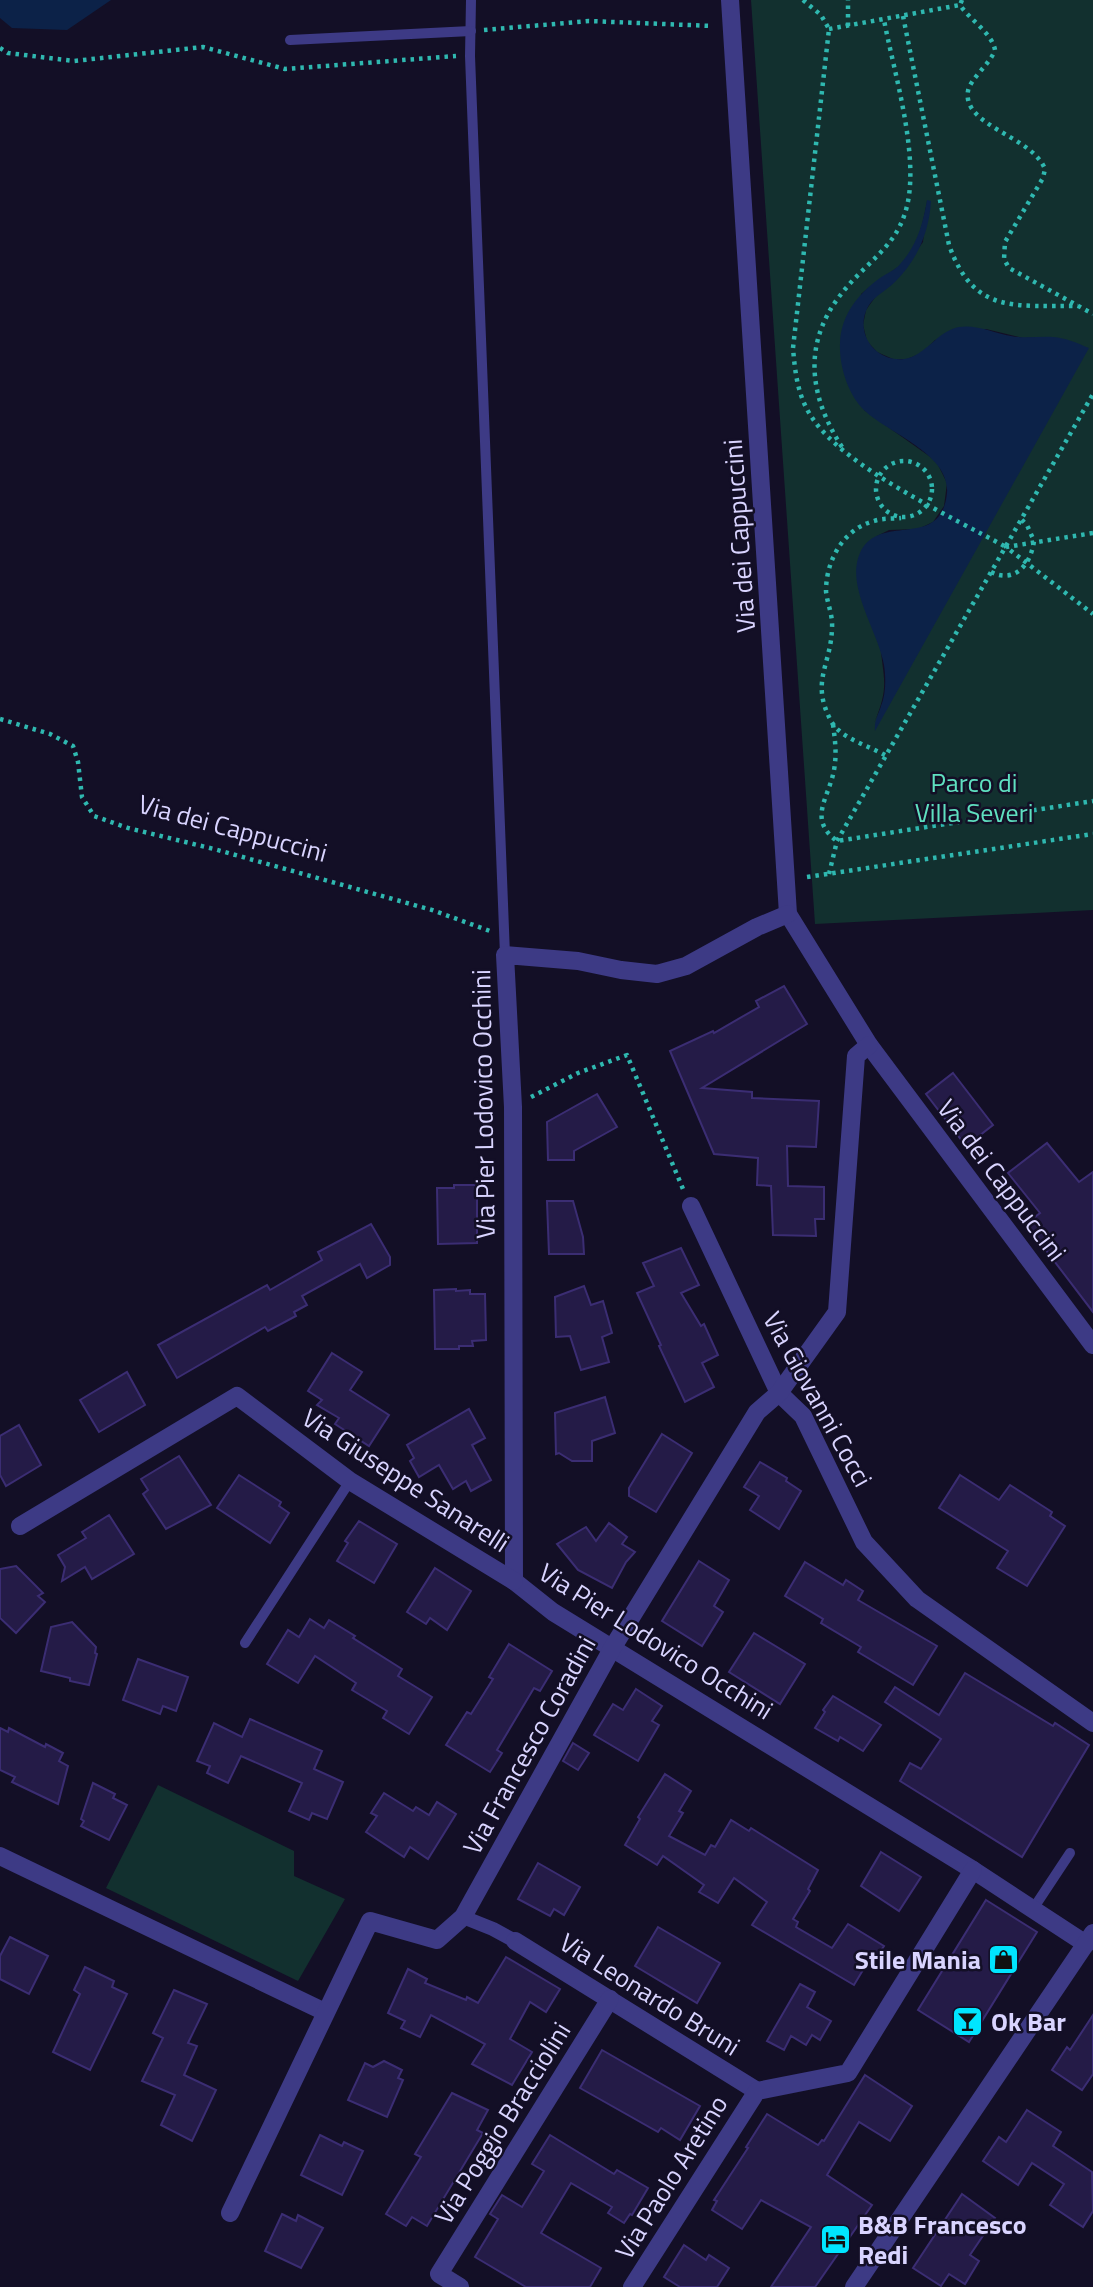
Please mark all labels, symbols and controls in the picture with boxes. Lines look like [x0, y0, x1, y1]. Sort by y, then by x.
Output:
street label: Via dei Cappuccini [713, 438, 765, 634]
park label: Parco di Villa Severi [915, 763, 1033, 832]
street label: Via dei Cappuccini [134, 784, 332, 872]
street label: Via Pier Lodovico Occhini [461, 969, 505, 1239]
street label: Via dei Cappuccini [928, 1091, 1076, 1269]
street label: Via Giovanni Cocci [754, 1304, 882, 1494]
street label: Via Giuseppe Sanarelli [295, 1398, 517, 1562]
street label: Via Pier Lodovico Occhini [531, 1553, 781, 1729]
street label: Via Francesco Coradini [453, 1629, 605, 1861]
street label: Via Leonardo Bruni [552, 1923, 748, 2065]
place label: Stile Mania [855, 1940, 981, 1979]
shop icon: Stile Mania [987, 1942, 1021, 1976]
place label: Ok Bar [991, 2002, 1066, 2041]
bar icon: Ok Bar [951, 2004, 985, 2038]
street label: Via Poggio Bracciolini [424, 2014, 580, 2232]
street label: Via Paolo Aretino [605, 2087, 737, 2267]
place label: B&B Francesco Redi [858, 2205, 1027, 2274]
hotel icon: B&B Francesco Redi [818, 2222, 852, 2256]

